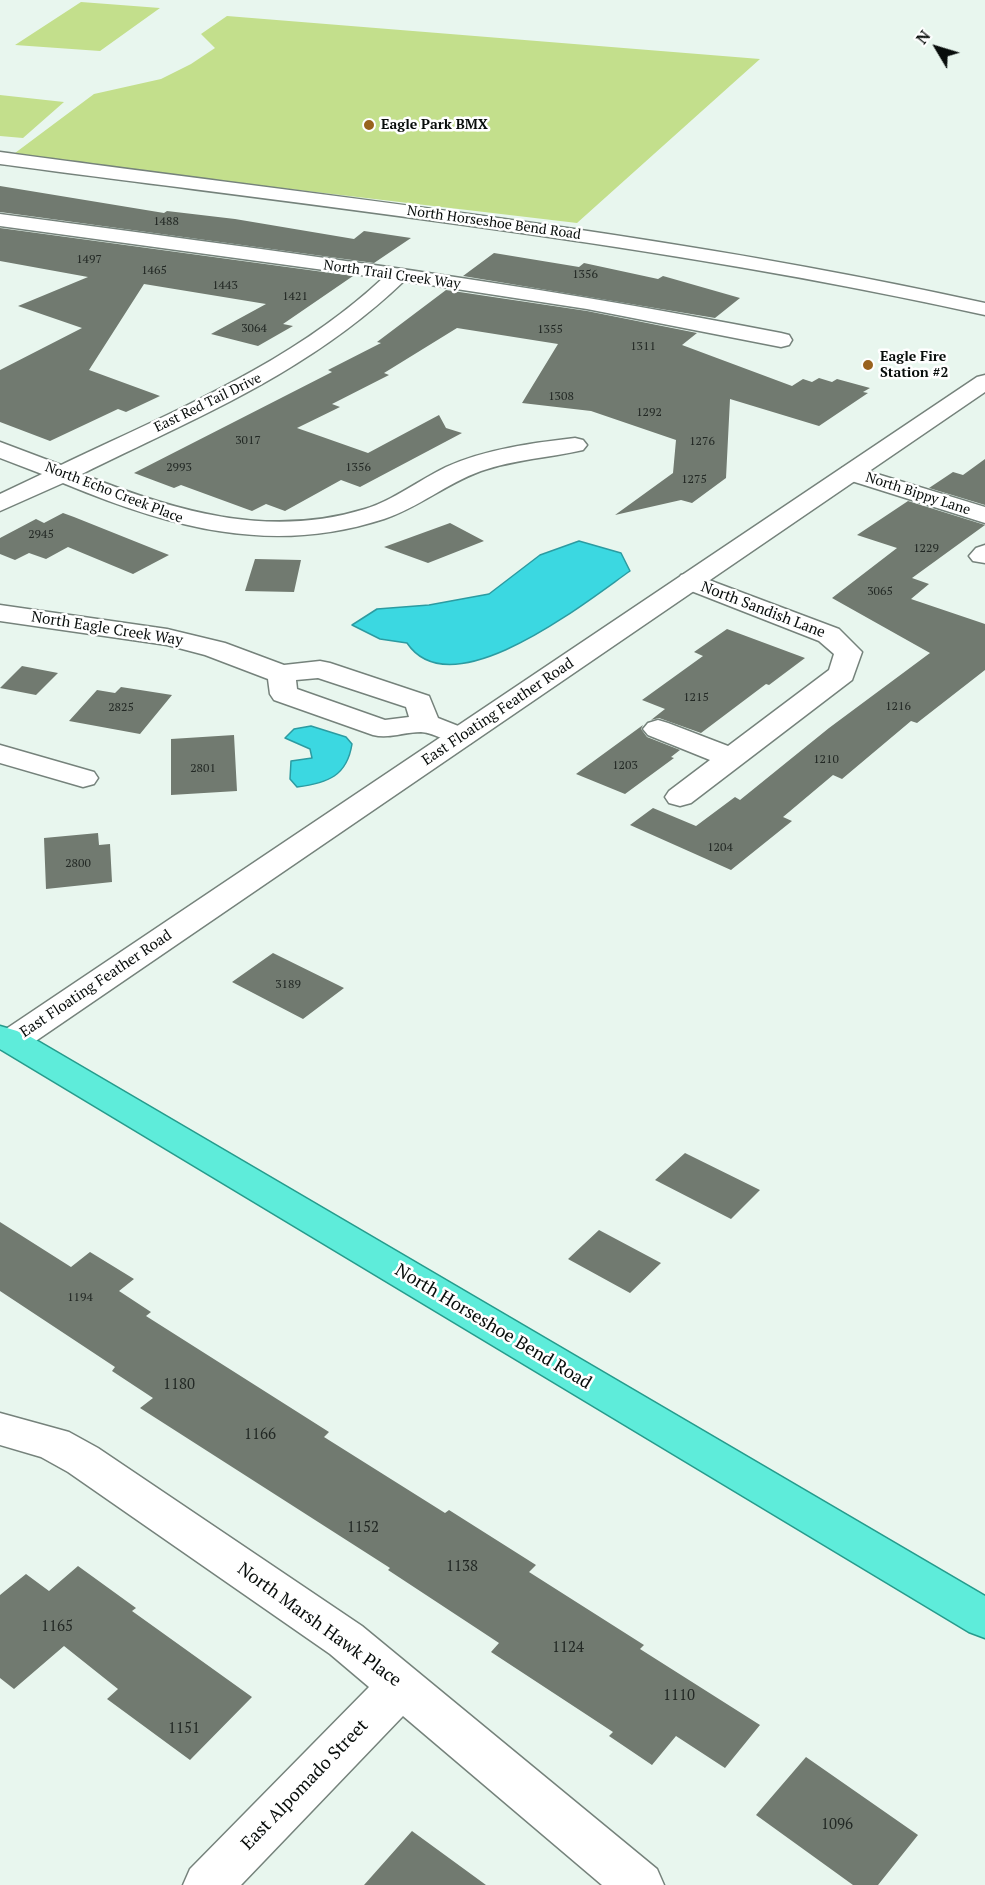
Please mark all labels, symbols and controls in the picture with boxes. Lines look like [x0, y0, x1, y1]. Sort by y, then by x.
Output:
north arrow [907, 18, 967, 78]
text: N [910, 25, 935, 48]
place label: Eagle Park BMX [381, 117, 488, 133]
marker: Eagle Park BMX [362, 118, 376, 132]
street label: North Horseshoe Bend Road [406, 202, 582, 244]
house number: 1488 [153, 215, 179, 229]
house number: 1497 [76, 253, 102, 267]
street label: North Trail Creek Way [322, 257, 462, 293]
house number: 1465 [141, 264, 167, 278]
house number: 1356 [572, 268, 598, 282]
house number: 1443 [212, 279, 238, 293]
house number: 1421 [282, 290, 308, 304]
house number: 3064 [241, 322, 267, 336]
house number: 1355 [537, 323, 563, 337]
house number: 1311 [630, 340, 656, 354]
place label: Eagle Fire Station #2 [880, 349, 948, 382]
marker: Eagle Fire Station #2 [861, 358, 875, 372]
street label: East Red Tail Drive [152, 370, 264, 436]
house number: 1308 [548, 390, 574, 404]
house number: 1292 [636, 406, 662, 420]
house number: 3017 [235, 434, 261, 448]
house number: 1276 [689, 435, 715, 449]
street label: North Echo Creek Place [43, 459, 185, 527]
house number: 2993 [166, 461, 192, 475]
house number: 1356 [345, 461, 371, 475]
street label: North Bippy Lane [863, 469, 973, 519]
house number: 1275 [681, 473, 707, 487]
house number: 2945 [28, 528, 54, 542]
house number: 1229 [913, 542, 939, 556]
street label: North Sandish Lane [698, 578, 828, 642]
house number: 3065 [867, 585, 893, 599]
street label: North Eagle Creek Way [30, 608, 184, 650]
street label: East Floating Feather Road [419, 654, 577, 770]
house number: 1215 [683, 691, 709, 705]
house number: 1216 [885, 700, 911, 714]
house number: 2825 [108, 701, 134, 715]
house number: 1210 [813, 753, 839, 767]
house number: 1203 [612, 759, 638, 773]
house number: 2801 [190, 762, 216, 776]
house number: 1204 [707, 841, 733, 855]
house number: 2800 [65, 857, 91, 871]
street label: East Floating Feather Road [17, 926, 175, 1042]
house number: 3189 [275, 978, 301, 992]
street label: North Horseshoe Bend Road [391, 1260, 595, 1394]
house number: 1194 [67, 1291, 93, 1305]
house number: 1180 [163, 1376, 195, 1394]
house number: 1166 [244, 1426, 276, 1444]
house number: 1152 [347, 1519, 379, 1537]
street label: North Marsh Hawk Place [233, 1558, 405, 1692]
house number: 1138 [446, 1558, 478, 1576]
house number: 1165 [41, 1618, 73, 1636]
house number: 1124 [552, 1639, 584, 1657]
house number: 1110 [663, 1687, 695, 1705]
street label: East Alpomado Street [237, 1715, 373, 1855]
house number: 1151 [168, 1720, 200, 1738]
house number: 1096 [821, 1816, 853, 1834]

